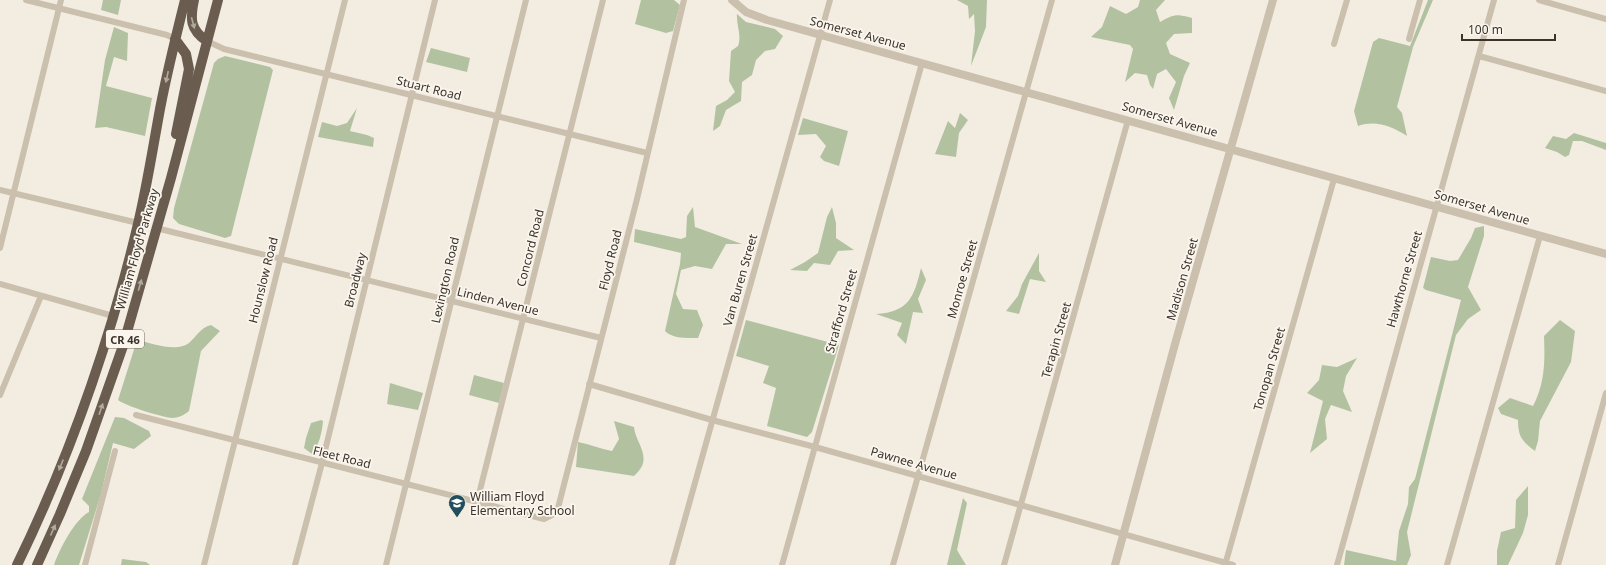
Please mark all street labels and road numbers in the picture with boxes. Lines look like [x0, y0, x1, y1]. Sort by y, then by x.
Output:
street label: Somerset Avenue [808, 12, 908, 54]
street label: Stuart Road [395, 72, 463, 104]
street label: Somerset Avenue [1120, 97, 1220, 141]
street label: Somerset Avenue [1432, 185, 1532, 229]
street label: William Floyd Parkway [112, 186, 163, 312]
street label: Concord Road [512, 207, 548, 289]
street label: Floyd Road [594, 228, 626, 292]
street label: Hawthorne Street [1382, 228, 1426, 329]
street label: Van Buren Street [719, 231, 761, 328]
street label: Hounslow Road [244, 235, 282, 325]
street label: Lexington Road [427, 235, 463, 325]
street label: Madison Street [1162, 235, 1202, 322]
street label: Monroe Street [943, 237, 982, 320]
street label: Broadway [340, 250, 370, 309]
street label: Strafford Street [821, 266, 861, 355]
street label: Linden Avenue [455, 283, 541, 319]
street label: Terapin Street [1037, 299, 1075, 380]
street label: Tonopan Street [1249, 325, 1289, 413]
road number: CR 46 [106, 330, 144, 348]
street label: Fleet Road [311, 442, 373, 472]
street label: Pawnee Avenue [869, 442, 960, 484]

